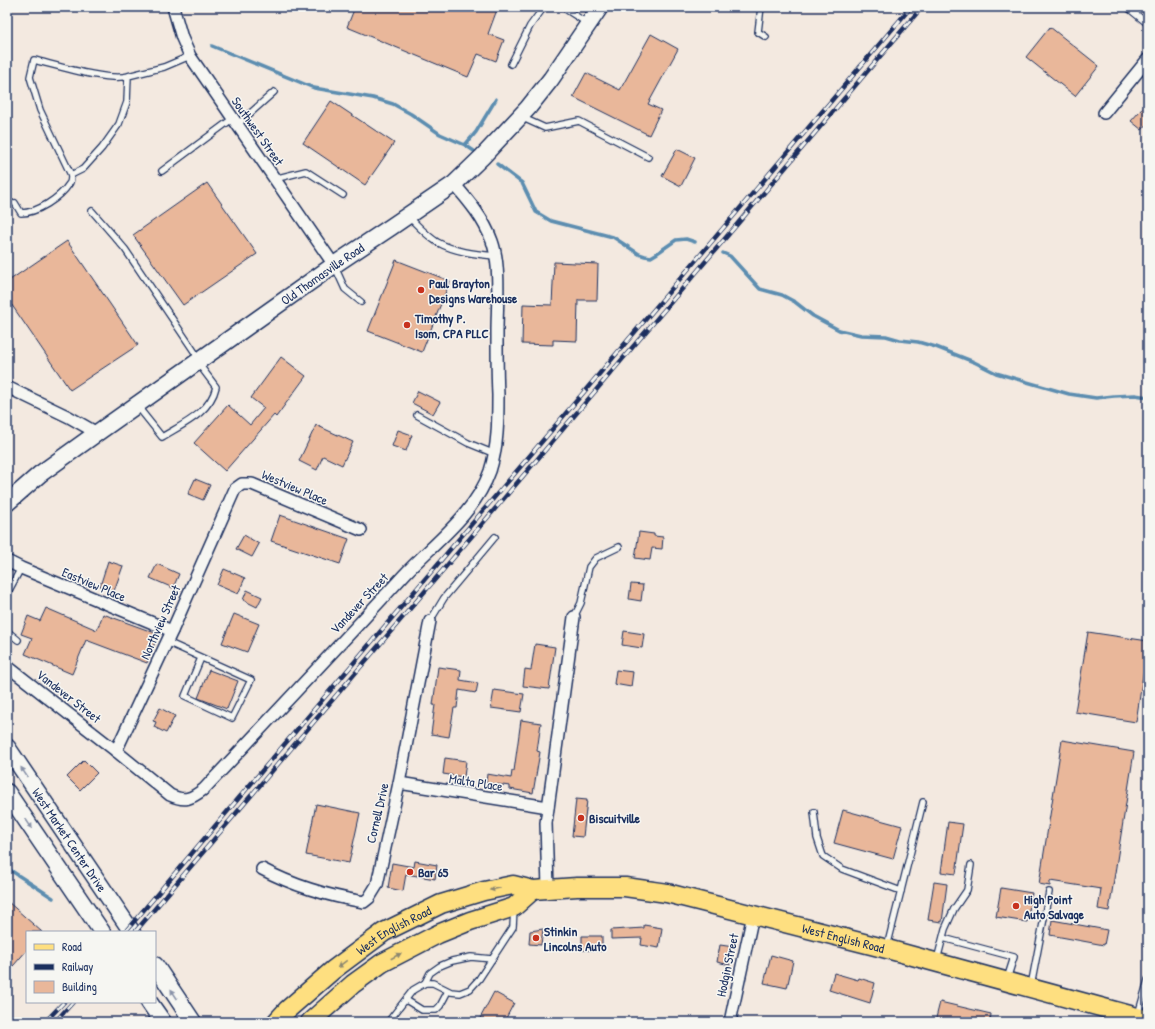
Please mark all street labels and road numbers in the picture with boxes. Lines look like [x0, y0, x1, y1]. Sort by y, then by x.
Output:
street label: Southwest Street [228, 93, 289, 169]
street label: Old Thomasville Road [277, 239, 368, 309]
street label: Westview Place [259, 465, 331, 509]
street label: Eastview Place [59, 563, 129, 605]
street label: Vandever Street [326, 568, 392, 637]
street label: Northview Street [136, 581, 185, 662]
street label: Vandever Street [33, 665, 105, 727]
street label: Malta Place [448, 769, 504, 795]
street label: Cornell Drive [361, 781, 393, 845]
street label: West Market Center Drive [28, 784, 111, 895]
street label: West English Road [352, 901, 434, 959]
street label: West English Road [800, 919, 886, 957]
street label: Hodgin Street [712, 931, 743, 998]

